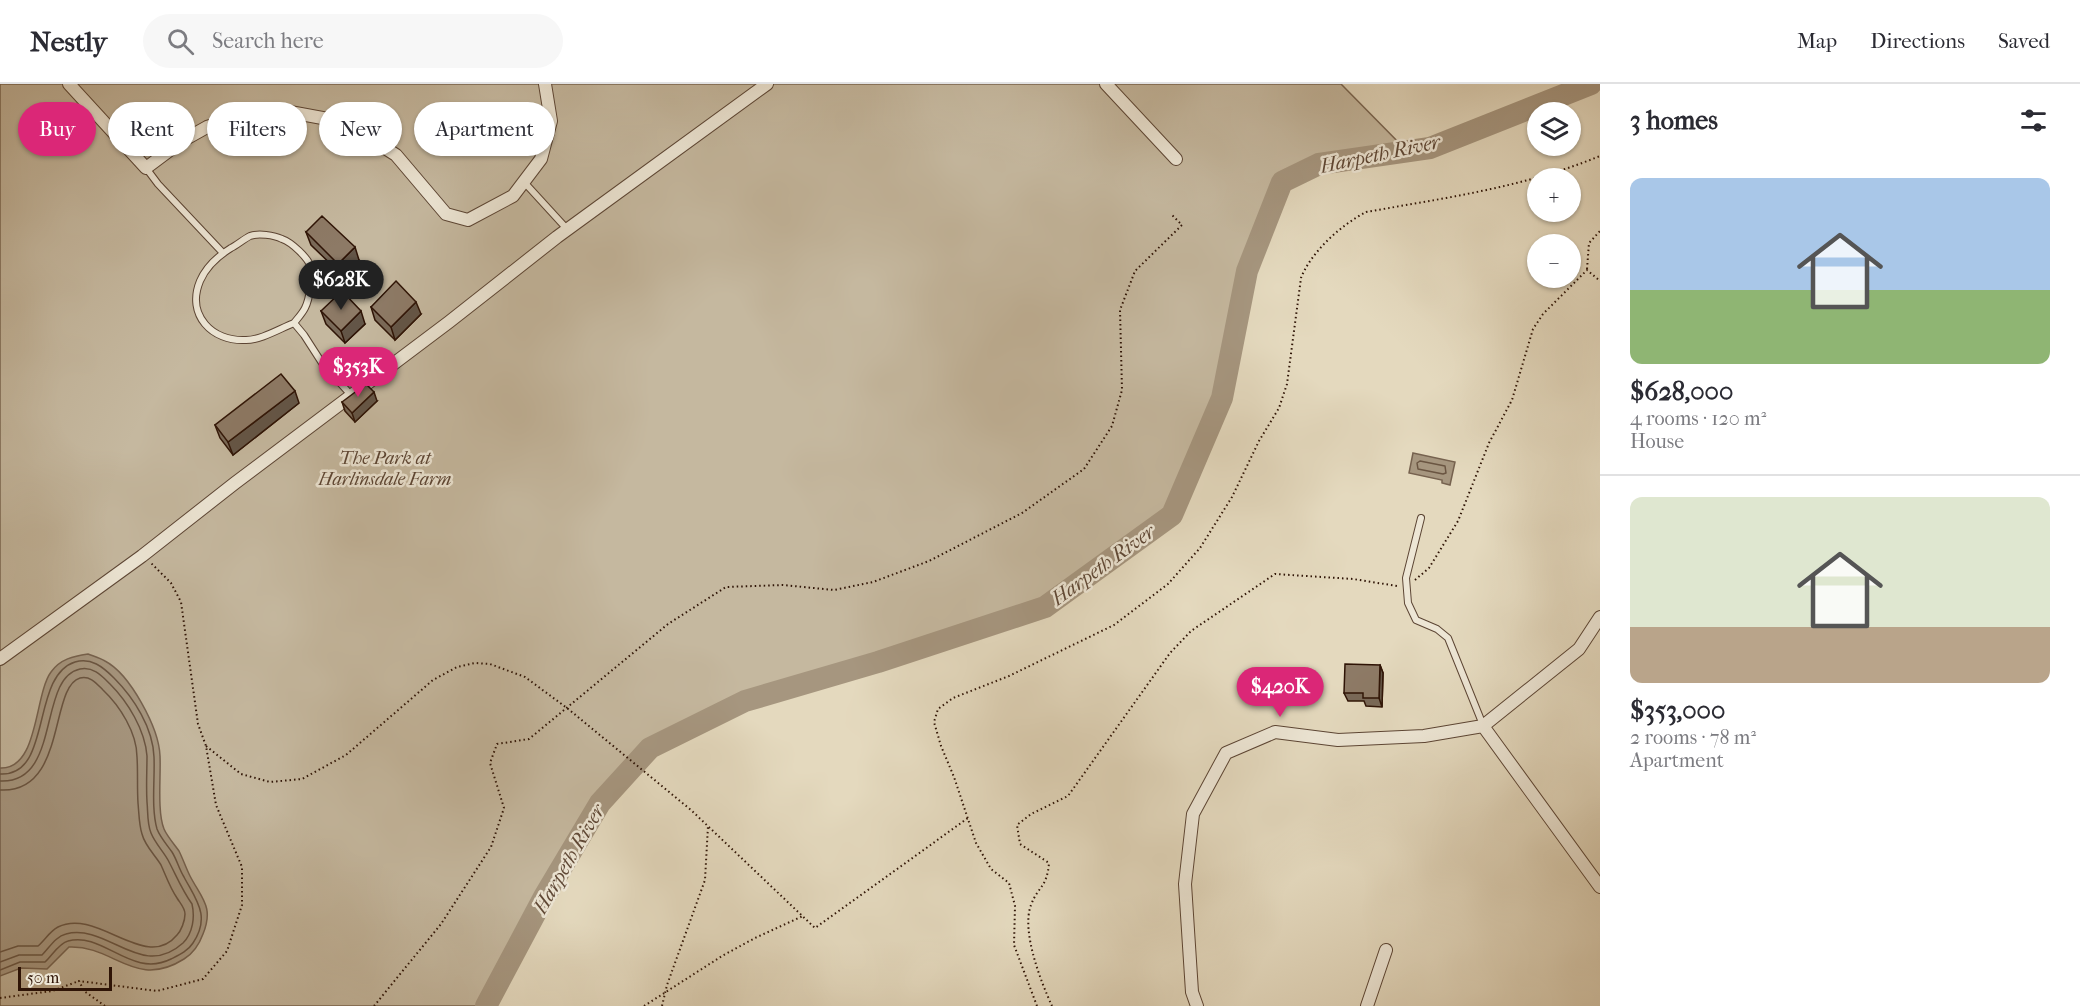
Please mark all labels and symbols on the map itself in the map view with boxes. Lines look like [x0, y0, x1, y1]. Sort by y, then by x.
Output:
water label: Harpeth River [1317, 130, 1444, 178]
pin: $628K [299, 260, 383, 311]
pin: $353K [316, 347, 400, 398]
park label: The Park at Harlinsdale Farm [318, 448, 451, 490]
water label: Harpeth River [1046, 519, 1161, 611]
pin: $420K [1238, 667, 1322, 718]
water label: Harpeth River [528, 799, 610, 918]
scale bar [18, 964, 112, 992]

